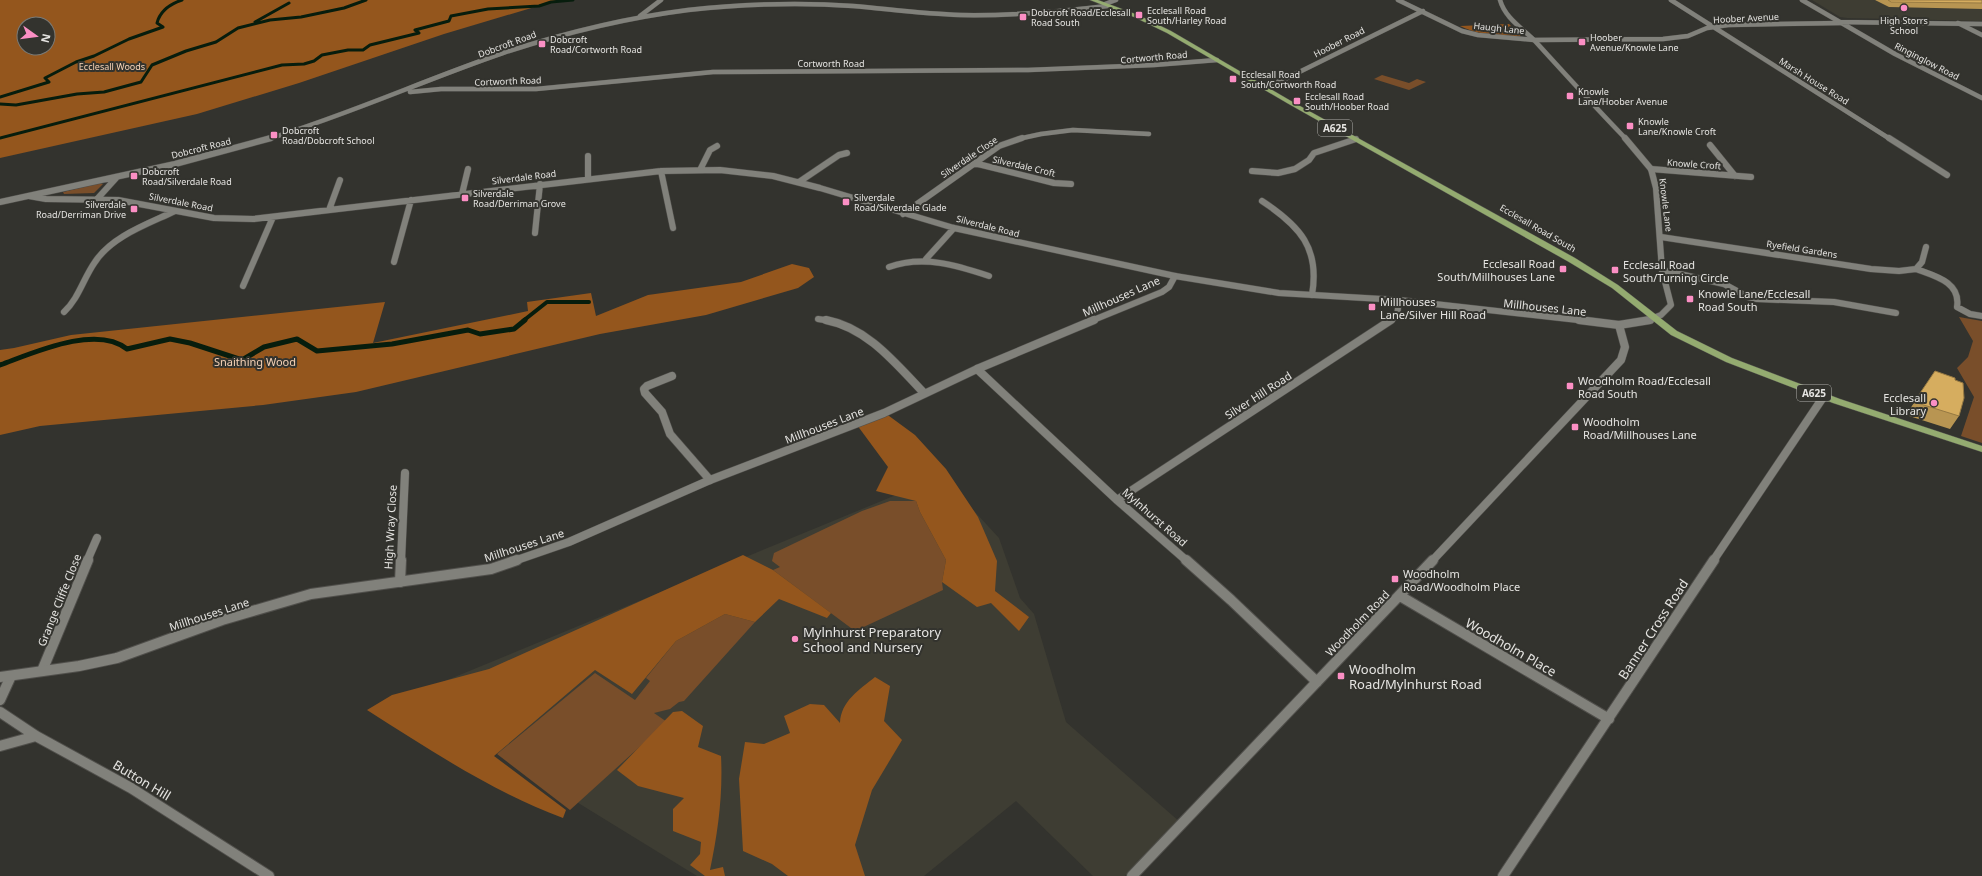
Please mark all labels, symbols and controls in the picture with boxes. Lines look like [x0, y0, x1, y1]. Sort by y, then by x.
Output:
marker: High Storrs School [1899, 3, 1909, 13]
place label: Ecclesall Road South/Harley Road [1147, 4, 1226, 27]
place label: Dobcroft Road/Ecclesall Road South [1031, 6, 1131, 29]
marker: Ecclesall Road South/Harley Road [1134, 10, 1144, 20]
street label: Hoober Avenue [1713, 10, 1779, 26]
marker: Dobcroft Road/Ecclesall Road South [1018, 12, 1028, 22]
place label: High Storrs School [1880, 14, 1928, 37]
north arrow [16, 16, 56, 56]
street label: Haugh Lane [1473, 19, 1525, 37]
street label: Hoober Road [1311, 24, 1367, 60]
street label: Dobcroft Road [476, 27, 538, 61]
place label: Hoober Avenue/Knowle Lane [1590, 31, 1679, 54]
text: N [38, 32, 55, 45]
place label: Dobcroft Road/Cortworth Road [550, 33, 642, 56]
marker: Hoober Avenue/Knowle Lane [1577, 37, 1587, 47]
marker: Dobcroft Road/Cortworth Road [537, 39, 547, 49]
street label: Ringinglow Road [1892, 39, 1962, 83]
street label: Cortworth Road [1120, 48, 1188, 66]
street label: Marsh House Road [1777, 54, 1851, 108]
street label: Cortworth Road [797, 57, 865, 70]
park label: Ecclesall Woods [79, 60, 145, 73]
place label: Ecclesall Road South/Cortworth Road [1241, 68, 1336, 91]
street label: Cortworth Road [474, 73, 542, 89]
marker: Ecclesall Road South/Cortworth Road [1228, 74, 1238, 84]
place label: Knowle Lane/Hoober Avenue [1578, 85, 1668, 108]
place label: Ecclesall Road South/Hoober Road [1305, 90, 1389, 113]
marker: Knowle Lane/Hoober Avenue [1565, 91, 1575, 101]
marker: Ecclesall Road South/Hoober Road [1292, 96, 1302, 106]
place label: Knowle Lane/Knowle Croft [1638, 115, 1717, 138]
road number: A625 [1318, 120, 1352, 136]
marker: Knowle Lane/Knowle Croft [1625, 121, 1635, 131]
place label: Dobcroft Road/Dobcroft School [282, 124, 375, 147]
marker: Dobcroft Road/Dobcroft School [269, 130, 279, 140]
street label: Silverdale Close [938, 133, 1000, 181]
street label: Dobcroft Road [170, 134, 232, 162]
street label: Silverdale Croft [991, 152, 1057, 180]
street label: Knowle Croft [1666, 156, 1722, 172]
place label: Dobcroft Road/Silverdale Road [142, 165, 232, 188]
street label: Silverdale Road [491, 167, 557, 187]
marker: Dobcroft Road/Silverdale Road [129, 171, 139, 181]
street label: Knowle Lane [1656, 178, 1676, 232]
place label: Silverdale Road/Derriman Grove [473, 187, 566, 210]
street label: Silverdale Road [148, 189, 214, 215]
place label: Silverdale Road/Silverdale Glade [854, 191, 947, 214]
marker: Silverdale Road/Derriman Grove [460, 193, 470, 203]
marker: Silverdale Road/Silverdale Glade [841, 197, 851, 207]
place label: Silverdale Road/Derriman Drive [36, 198, 126, 221]
street label: Ecclesall Road South [1497, 201, 1579, 255]
marker: Silverdale Road/Derriman Drive [129, 204, 139, 214]
street label: Silverdale Road [955, 212, 1021, 240]
street label: Ryefield Gardens [1766, 237, 1838, 261]
place label: Ecclesall Road South/Millhouses Lane [1437, 256, 1555, 284]
place label: Ecclesall Road South/Turning Circle [1623, 257, 1729, 285]
marker: Ecclesall Road South/Millhouses Lane [1558, 264, 1568, 274]
marker: Ecclesall Road South/Turning Circle [1610, 265, 1620, 275]
street label: Millhouses Lane [1080, 272, 1162, 320]
place label: Knowle Lane/Ecclesall Road South [1698, 286, 1810, 314]
place label: Millhouses Lane/Silver Hill Road [1380, 294, 1486, 322]
marker: Knowle Lane/Ecclesall Road South [1685, 294, 1695, 304]
street label: Millhouses Lane [1503, 295, 1587, 319]
marker: Millhouses Lane/Silver Hill Road [1367, 302, 1377, 312]
park label: Snaithing Wood [214, 354, 296, 369]
street label: Silver Hill Road [1222, 368, 1294, 422]
place label: Woodholm Road/Ecclesall Road South [1578, 373, 1711, 401]
marker: Woodholm Road/Ecclesall Road South [1565, 381, 1575, 391]
road number: A625 [1797, 385, 1831, 401]
place label: Ecclesall Library [1883, 390, 1926, 418]
marker: Ecclesall Library [1929, 398, 1939, 408]
street label: Millhouses Lane [782, 403, 866, 447]
place label: Woodholm Road/Millhouses Lane [1583, 414, 1697, 442]
marker: Woodholm Road/Millhouses Lane [1570, 422, 1580, 432]
street label: High Wray Close [380, 484, 400, 570]
street label: Mylnhurst Road [1119, 484, 1191, 550]
street label: Millhouses Lane [482, 525, 566, 565]
street label: Grange Cliffe Close [34, 552, 84, 648]
place label: Woodholm Road/Woodholm Place [1403, 566, 1520, 594]
marker: Woodholm Road/Woodholm Place [1390, 574, 1400, 584]
street label: Banner Cross Road [1614, 575, 1692, 683]
street label: Woodholm Road [1322, 587, 1392, 659]
street label: Millhouses Lane [167, 594, 251, 634]
street label: Woodholm Place [1462, 614, 1560, 680]
place label: Mylnhurst Preparatory School and Nursery [803, 623, 941, 656]
marker: Mylnhurst Preparatory School and Nursery [790, 634, 800, 644]
place label: Woodholm Road/Mylnhurst Road [1349, 660, 1482, 693]
marker: Woodholm Road/Mylnhurst Road [1336, 671, 1346, 681]
street label: Button Hill [110, 756, 174, 804]

